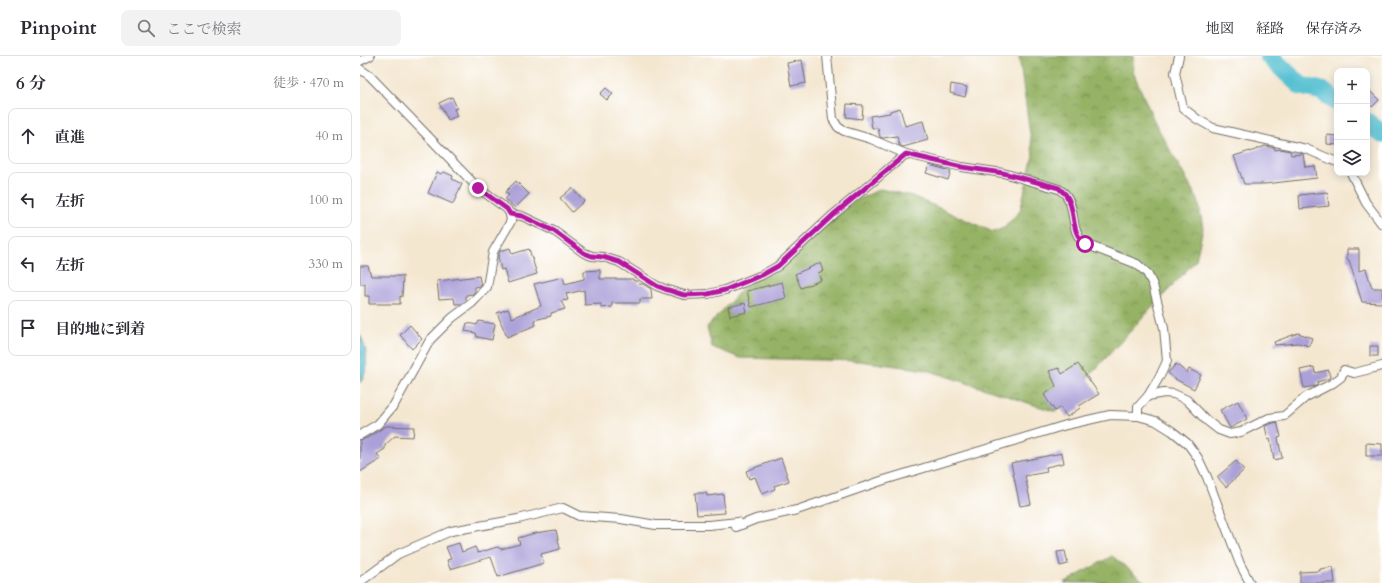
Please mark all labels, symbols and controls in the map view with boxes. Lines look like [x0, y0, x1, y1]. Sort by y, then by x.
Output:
search box [121, 10, 401, 46]
text: Pinpoint [20, 15, 97, 41]
icon: search [135, 17, 157, 39]
text: ここで検索 [167, 19, 242, 39]
text: 地図 [1206, 19, 1234, 38]
text: 経路 [1256, 19, 1284, 38]
text: 保存済み [1306, 19, 1362, 38]
map controls [1334, 68, 1370, 176]
button: + [1334, 68, 1370, 104]
text: 6 分 [16, 72, 46, 95]
text: 徒歩 · 470 m [273, 74, 344, 92]
button: − [1334, 104, 1370, 140]
icon: ahead [17, 125, 39, 147]
text: 直進 [55, 127, 85, 147]
text: 40 m [315, 127, 343, 145]
button: layers [1334, 140, 1370, 176]
route end [469, 179, 487, 197]
icon: left [17, 189, 39, 211]
text: 左折 [55, 191, 85, 211]
text: 100 m [309, 191, 343, 209]
route start [1076, 235, 1094, 253]
icon: left [17, 253, 39, 275]
text: 左折 [55, 255, 85, 275]
text: 330 m [309, 255, 343, 273]
icon: arrive [17, 317, 39, 339]
text: 目的地に到着 [55, 319, 145, 339]

